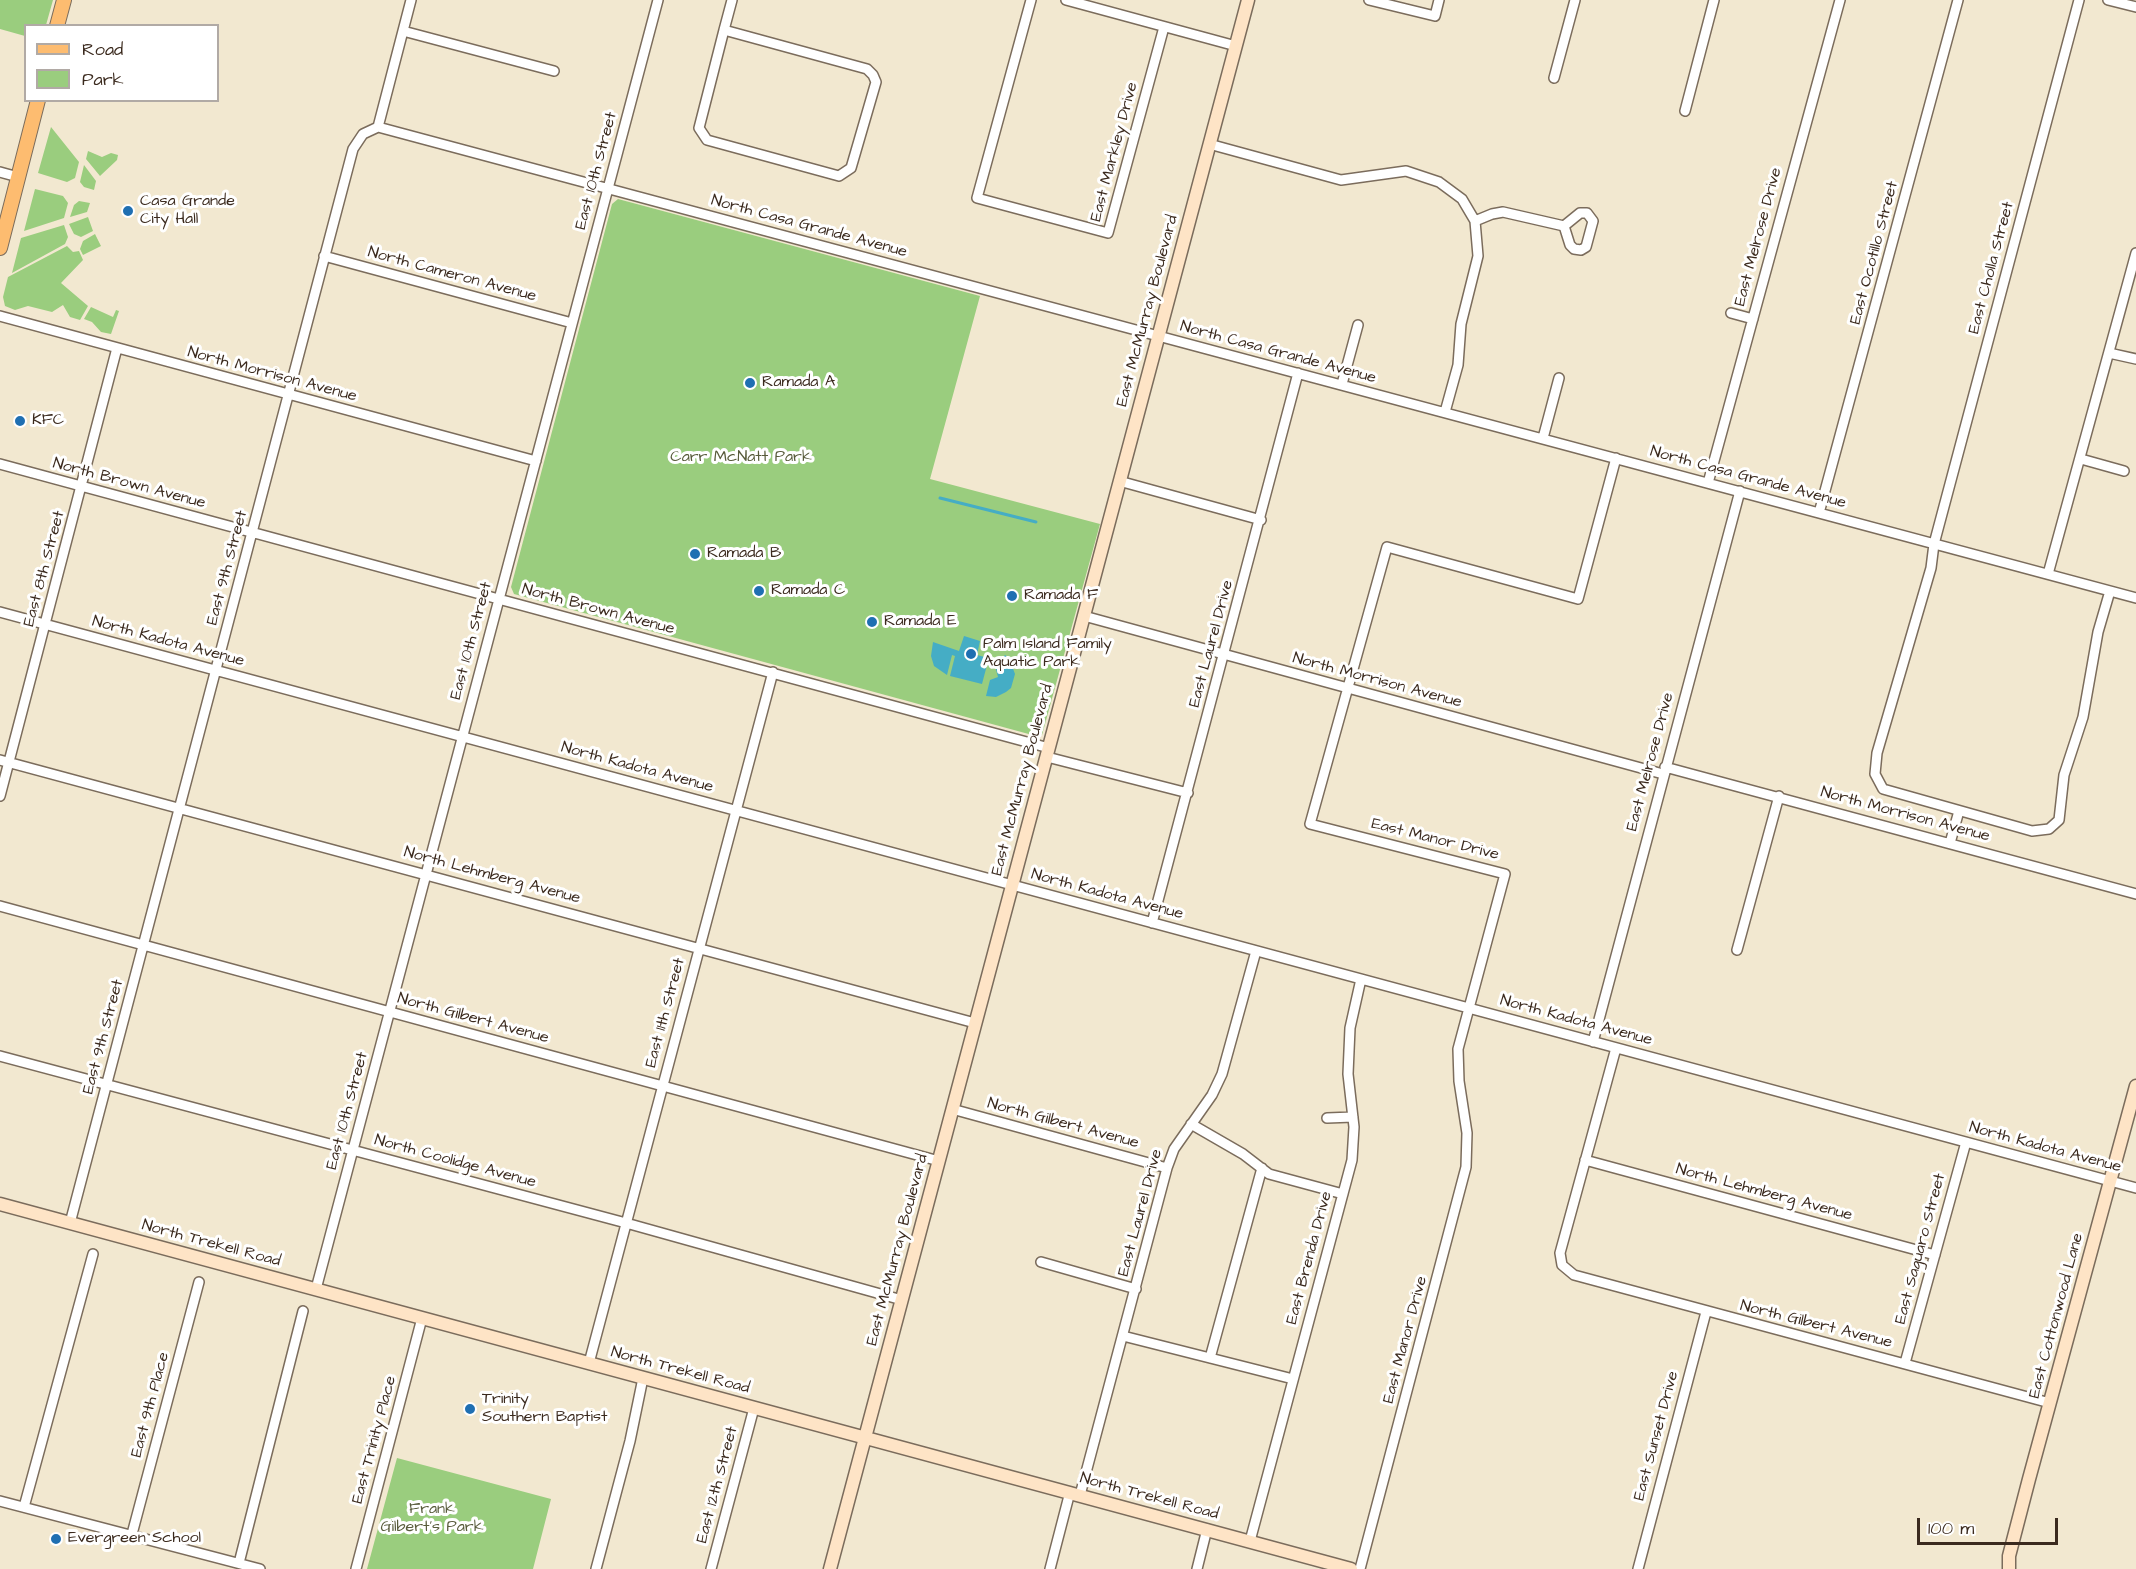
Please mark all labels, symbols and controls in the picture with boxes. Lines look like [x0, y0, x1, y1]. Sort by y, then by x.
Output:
legend [24, 24, 219, 102]
text: Road [82, 37, 123, 62]
text: Park [82, 67, 124, 92]
street label: East Markley Drive [1087, 80, 1143, 224]
street label: East 10th Street [572, 110, 622, 232]
street label: East Melrose Drive [1731, 166, 1787, 308]
street label: East Ocotillo Street [1847, 179, 1903, 327]
place label: Casa Grande City Hall [140, 192, 235, 230]
street label: North Casa Grande Avenue [709, 192, 909, 262]
street label: East Cholla Street [1965, 200, 2019, 336]
marker: Casa Grande City Hall [121, 204, 135, 218]
street label: East McMurray Boulevard [1113, 213, 1183, 409]
street label: North Cameron Avenue [366, 243, 538, 307]
street label: North Casa Grande Avenue [1178, 318, 1378, 388]
street label: North Morrison Avenue [185, 343, 359, 407]
place label: Ramada A [762, 373, 835, 393]
marker: Ramada A [743, 376, 757, 390]
place label: KFC [32, 411, 64, 431]
marker: KFC [13, 414, 27, 428]
street label: North Casa Grande Avenue [1648, 443, 1848, 513]
park label: Carr McNatt Park [670, 448, 812, 468]
street label: North Brown Avenue [51, 454, 207, 514]
street label: East 8th Street [20, 509, 70, 629]
street label: East 9th Street [203, 509, 253, 627]
place label: Ramada B [707, 544, 781, 564]
marker: Ramada B [688, 547, 702, 561]
street label: East Laurel Drive [1186, 578, 1238, 710]
street label: East 10th Street [447, 580, 497, 702]
street label: North Brown Avenue [520, 580, 676, 640]
place label: Ramada C [771, 581, 845, 601]
marker: Ramada C [752, 584, 766, 598]
place label: Ramada F [1024, 586, 1098, 606]
marker: Ramada F [1005, 589, 1019, 603]
street label: North Kadota Avenue [90, 612, 246, 672]
place label: Ramada E [884, 612, 956, 632]
marker: Ramada E [865, 615, 879, 629]
place label: Palm Island Family Aquatic Park [983, 635, 1112, 673]
marker: Palm Island Family Aquatic Park [964, 647, 978, 661]
street label: North Morrison Avenue [1290, 649, 1464, 713]
street label: East McMurray Boulevard [988, 682, 1058, 878]
street label: East Melrose Drive [1623, 691, 1679, 833]
street label: North Kadota Avenue [559, 738, 715, 798]
street label: North Morrison Avenue [1818, 783, 1992, 847]
street label: East Manor Drive [1369, 815, 1501, 865]
street label: North Lehmberg Avenue [402, 843, 582, 909]
street label: North Kadota Avenue [1029, 865, 1185, 925]
street label: East 11th Street [642, 956, 690, 1070]
street label: East 9th Street [79, 978, 129, 1096]
street label: North Gilbert Avenue [395, 990, 551, 1048]
street label: North Kadota Avenue [1498, 991, 1654, 1051]
street label: East 10th Street [323, 1050, 373, 1172]
street label: North Gilbert Avenue [985, 1095, 1141, 1153]
street label: North Kadota Avenue [1967, 1118, 2123, 1178]
street label: North Coolidge Avenue [372, 1131, 538, 1193]
street label: East Laurel Drive [1115, 1147, 1167, 1279]
street label: East McMurray Boulevard [863, 1152, 933, 1348]
street label: North Lehmberg Avenue [1674, 1160, 1854, 1226]
street label: East Saguaro Street [1892, 1172, 1950, 1326]
street label: East Brenda Drive [1283, 1189, 1337, 1327]
street label: North Trekell Road [140, 1216, 282, 1272]
street label: East Cottonwood Lane [2026, 1231, 2088, 1401]
street label: East Manor Drive [1380, 1274, 1432, 1406]
street label: North Gilbert Avenue [1738, 1297, 1894, 1353]
street label: North Trekell Road [609, 1343, 751, 1399]
street label: East 9th Place [128, 1350, 174, 1460]
street label: East Sunset Drive [1631, 1369, 1683, 1503]
street label: East Trinity Place [349, 1374, 401, 1506]
place label: Trinity Southern Baptist [482, 1390, 608, 1428]
marker: Trinity Southern Baptist [463, 1402, 477, 1416]
street label: East 12th Street [693, 1425, 743, 1545]
street label: North Trekell Road [1078, 1469, 1220, 1525]
park label: Frank Gilbert's Park [381, 1500, 483, 1538]
scale bar [1920, 1506, 2061, 1544]
text: 100 m [1928, 1516, 1974, 1541]
place label: Evergreen School [68, 1529, 201, 1549]
marker: Evergreen School [49, 1532, 63, 1546]

